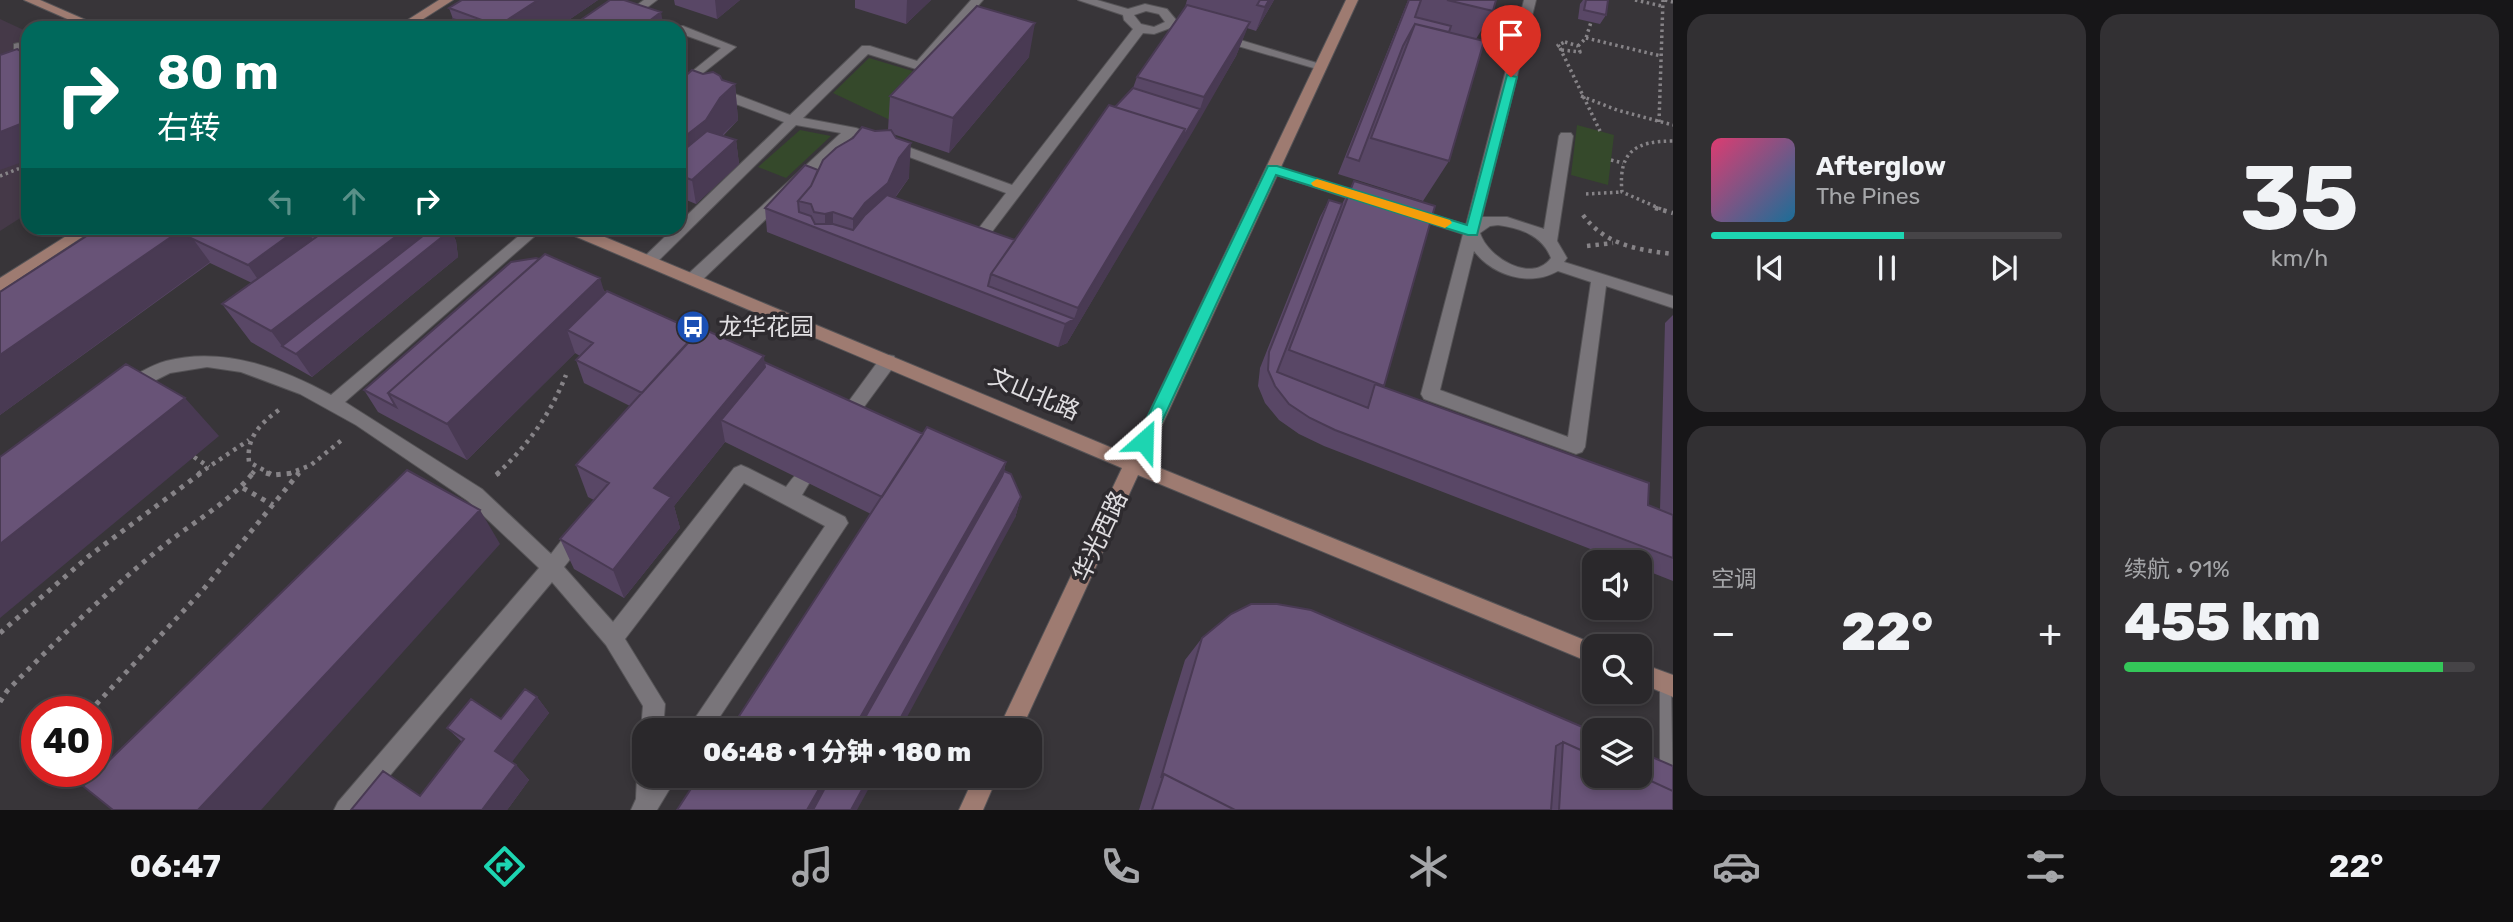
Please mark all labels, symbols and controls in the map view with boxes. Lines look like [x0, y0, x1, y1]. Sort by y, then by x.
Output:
pin [1481, 5, 1541, 77]
icon: arrive [1492, 16, 1530, 54]
text: 80 m [157, 43, 279, 101]
icon: right [42, 49, 133, 140]
text: 右转 [157, 109, 221, 147]
text: 35 [2240, 144, 2359, 252]
text: Afterglow [1816, 151, 1946, 182]
icon: left [262, 182, 300, 220]
icon: ahead [335, 182, 373, 220]
icon: right [408, 182, 446, 220]
text: The Pines [1816, 182, 1920, 210]
text: km/h [2271, 244, 2328, 272]
icon: previous [1751, 249, 1789, 287]
icon: pause [1868, 249, 1906, 287]
icon: next [1985, 249, 2023, 287]
bus stop icon: 龙华花园 [674, 308, 712, 346]
place label: 龙华花园 [718, 313, 814, 341]
street label: 文山北路 [984, 362, 1084, 426]
position arrow [1107, 404, 1181, 478]
street label: 华光西路 [1067, 487, 1133, 585]
map controls [1582, 550, 1652, 788]
button: sound [1582, 550, 1652, 620]
text: 续航 · 91% [2124, 555, 2230, 583]
text: 空调 [1711, 565, 1757, 593]
text: 455 km [2124, 591, 2321, 653]
text: 22° [1841, 601, 1933, 663]
text: − [1711, 610, 1736, 656]
text: + [2038, 610, 2062, 656]
button: search [1582, 634, 1652, 704]
speed limit sign: 40 [21, 696, 112, 787]
button: layers [1582, 718, 1652, 788]
text: 06:48 · 1 分钟 · 180 m [703, 737, 971, 768]
icon: directions [480, 842, 529, 891]
icon: music [788, 842, 837, 891]
icon: phone [1096, 842, 1145, 891]
icon: climate [1404, 842, 1453, 891]
icon: car [1712, 842, 1761, 891]
icon: filters [2021, 842, 2070, 891]
text: 06:47 [130, 847, 221, 885]
text: 22° [2329, 847, 2383, 885]

